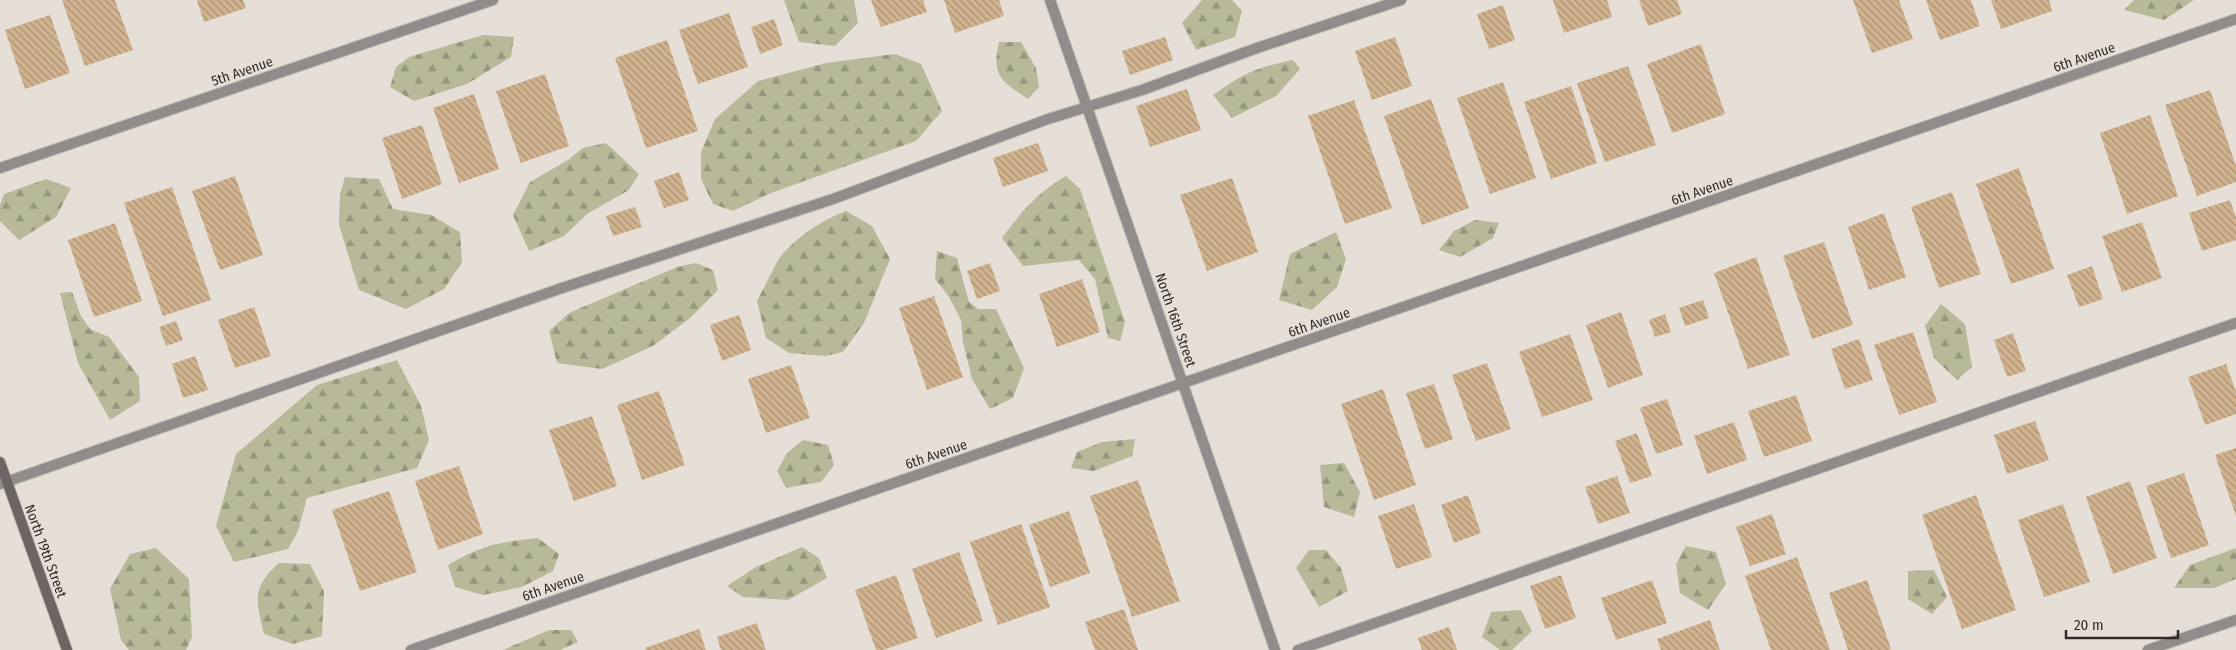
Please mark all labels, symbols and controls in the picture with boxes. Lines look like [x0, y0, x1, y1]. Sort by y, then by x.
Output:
street label: 6th Avenue [2051, 39, 2117, 76]
street label: 5th Avenue [209, 53, 275, 90]
street label: 6th Avenue [1669, 172, 1735, 209]
street label: North 16th Street [1152, 271, 1200, 370]
street label: 6th Avenue [1286, 304, 1352, 341]
street label: 6th Avenue [903, 436, 969, 473]
street label: North 19th Street [21, 502, 70, 600]
street label: 6th Avenue [520, 568, 586, 605]
scale bar [2066, 608, 2178, 640]
text: 20 m [2074, 616, 2104, 634]

